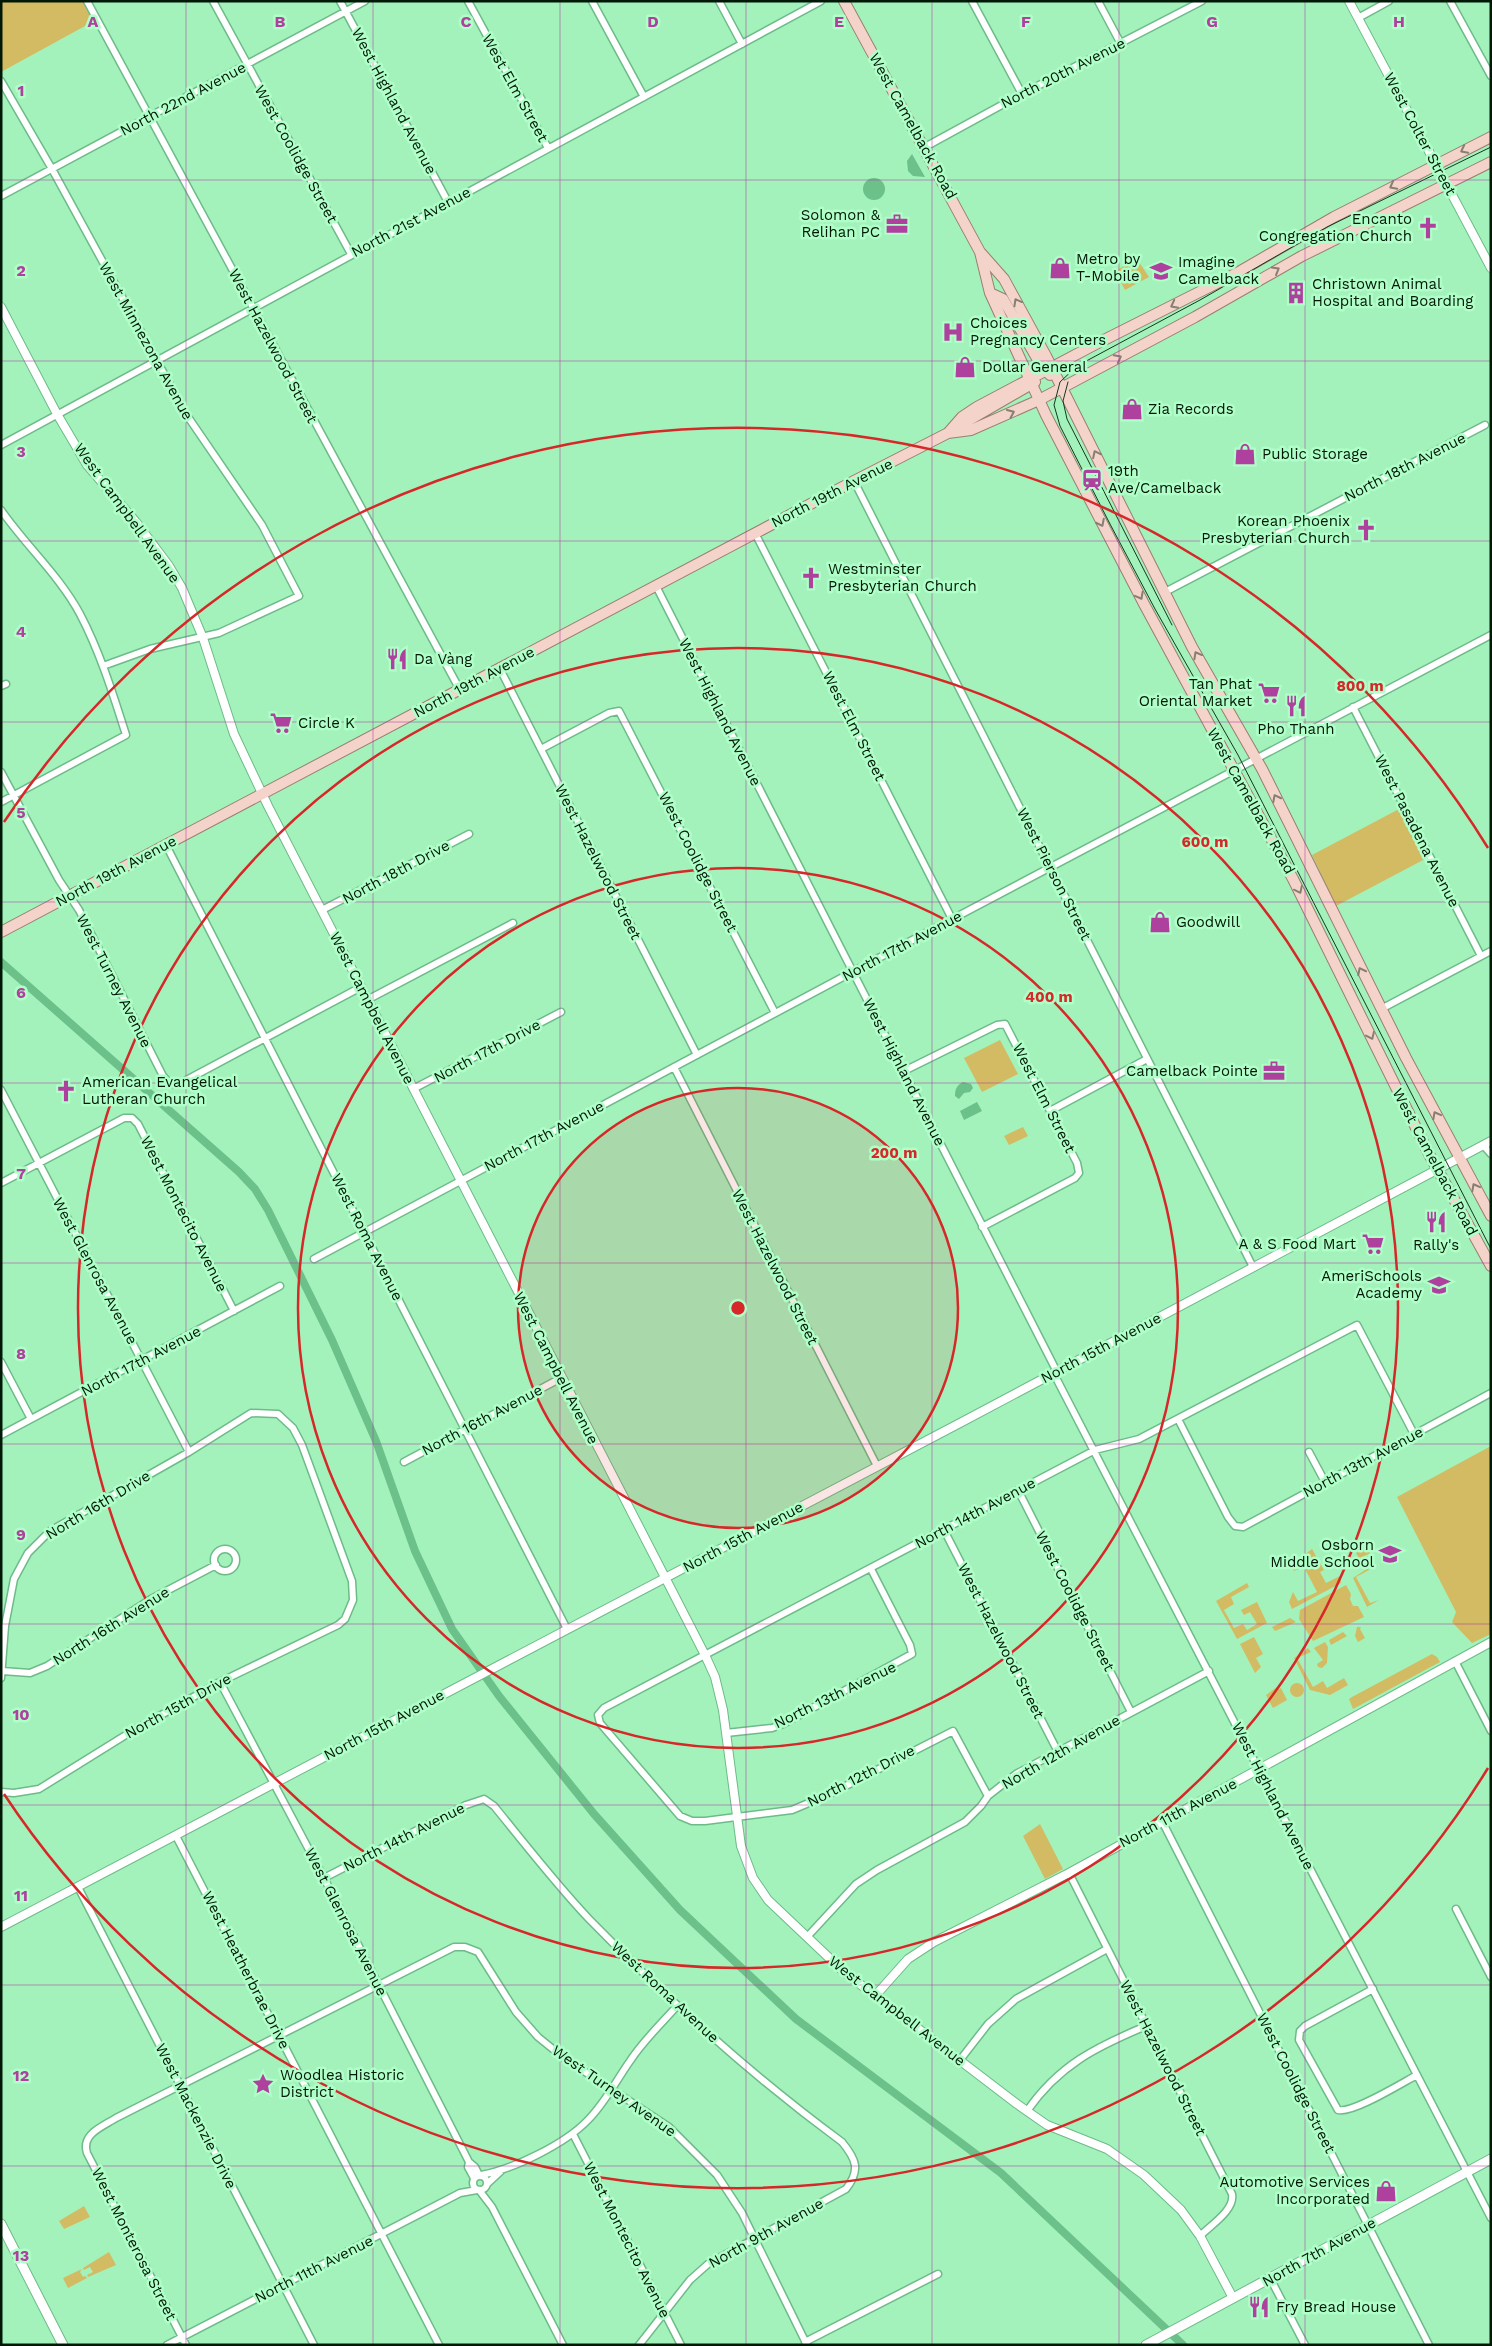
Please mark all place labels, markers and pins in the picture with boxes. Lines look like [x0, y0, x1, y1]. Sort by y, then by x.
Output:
place label: Solomon & Relihan PC [801, 206, 881, 241]
place label: Encanto Congregation Church [1259, 210, 1412, 245]
office icon: Solomon & Relihan PC [884, 211, 910, 237]
church icon: Encanto Congregation Church [1415, 215, 1441, 241]
place label: Metro by T-Mobile [1076, 250, 1141, 285]
place label: Imagine Camelback [1178, 253, 1260, 288]
shop icon: Metro by T-Mobile [1047, 255, 1073, 281]
school or university icon: Imagine Camelback [1148, 258, 1174, 284]
place label: Christown Animal Hospital and Boarding [1312, 275, 1473, 310]
building icon: Christown Animal Hospital and Boarding [1283, 280, 1309, 306]
place label: Choices Pregnancy Centers [970, 314, 1106, 349]
hospital icon: Choices Pregnancy Centers [940, 319, 966, 345]
shop icon: Dollar General [952, 354, 978, 380]
place label: Dollar General [982, 358, 1087, 376]
shop icon: Zia Records [1119, 396, 1145, 422]
place label: Zia Records [1148, 400, 1234, 418]
shop icon: Public Storage [1232, 441, 1258, 467]
place label: Public Storage [1262, 445, 1368, 463]
place label: 19th Ave/Camelback [1108, 462, 1222, 497]
station icon: 19th Ave/Camelback [1079, 467, 1105, 493]
place label: Korean Phoenix Presbyterian Church [1201, 512, 1350, 547]
church icon: Korean Phoenix Presbyterian Church [1353, 517, 1379, 543]
place label: Westminster Presbyterian Church [828, 560, 977, 595]
church icon: Westminster Presbyterian Church [798, 565, 824, 591]
restaurant icon: Da Vàng [384, 646, 410, 672]
place label: Da Vàng [414, 650, 472, 668]
place label: Tan Phat Oriental Market [1139, 675, 1253, 710]
supermarket icon: Tan Phat Oriental Market [1256, 680, 1282, 706]
restaurant icon: Pho Thanh [1283, 693, 1309, 719]
supermarket icon: Circle K [268, 710, 294, 736]
place label: Circle K [298, 714, 355, 732]
place label: Pho Thanh [1257, 720, 1335, 738]
shop icon: Goodwill [1147, 909, 1173, 935]
place label: Goodwill [1176, 913, 1240, 931]
office icon: Camelback Pointe [1261, 1058, 1287, 1084]
place label: Camelback Pointe [1126, 1062, 1258, 1080]
place label: American Evangelical Lutheran Church [82, 1073, 238, 1108]
church icon: American Evangelical Lutheran Church [53, 1078, 79, 1104]
restaurant icon: Rally's [1423, 1209, 1449, 1235]
supermarket icon: A & S Food Mart [1360, 1231, 1386, 1257]
place label: A & S Food Mart [1238, 1235, 1357, 1253]
place label: Rally's [1413, 1236, 1459, 1254]
place label: AmeriSchools Academy [1321, 1267, 1422, 1302]
school or university icon: AmeriSchools Academy [1426, 1272, 1452, 1298]
centre of rings [729, 1299, 747, 1317]
place label: Osborn Middle School [1270, 1536, 1374, 1571]
school or university icon: Osborn Middle School [1377, 1541, 1403, 1567]
place label: Woodlea Historic District [280, 2066, 405, 2101]
place icon: Woodlea Historic District [250, 2071, 276, 2097]
place label: Automotive Services Incorporated [1220, 2173, 1370, 2208]
shop icon: Automotive Services Incorporated [1373, 2178, 1399, 2204]
restaurant icon: Fry Bread House [1246, 2294, 1272, 2320]
place label: Fry Bread House [1276, 2298, 1396, 2316]

